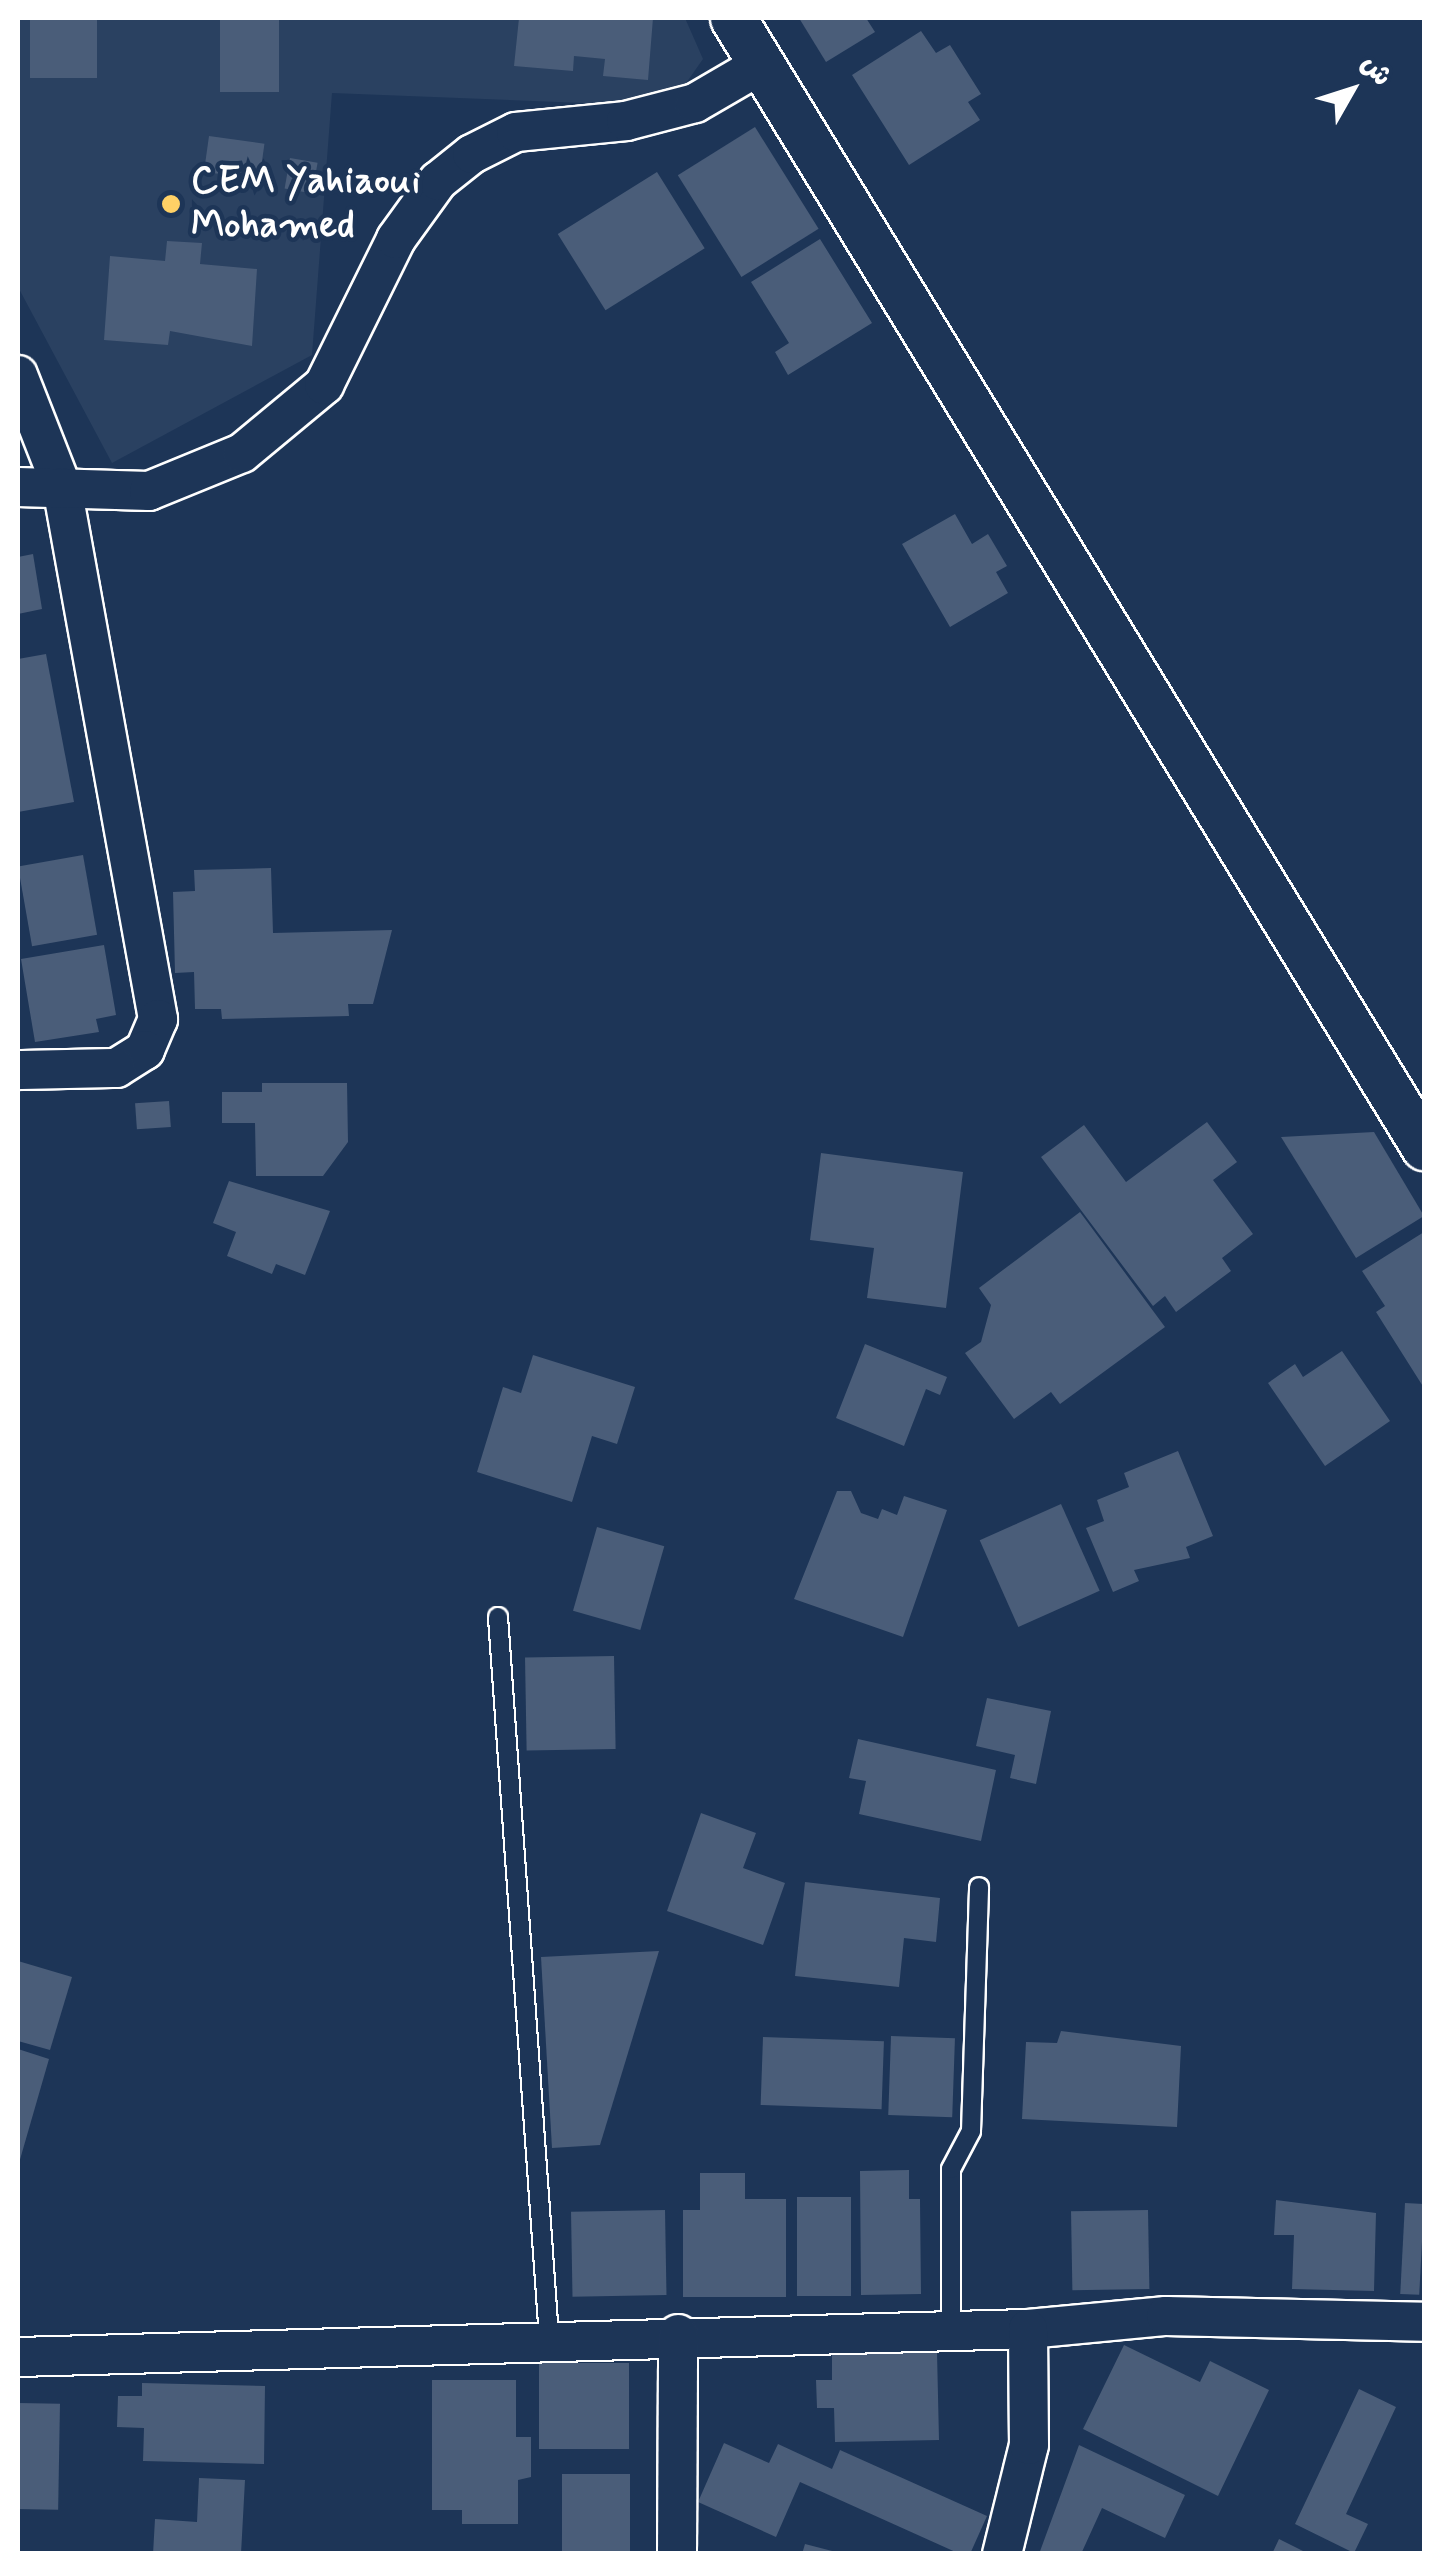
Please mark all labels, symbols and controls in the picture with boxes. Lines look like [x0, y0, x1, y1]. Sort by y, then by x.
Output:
north arrow [1302, 40, 1402, 140]
text: ش [1352, 47, 1400, 94]
place label: CEM Yahiaoui Mohamed [191, 159, 421, 248]
marker: CEM Yahiaoui Mohamed [160, 193, 182, 215]

